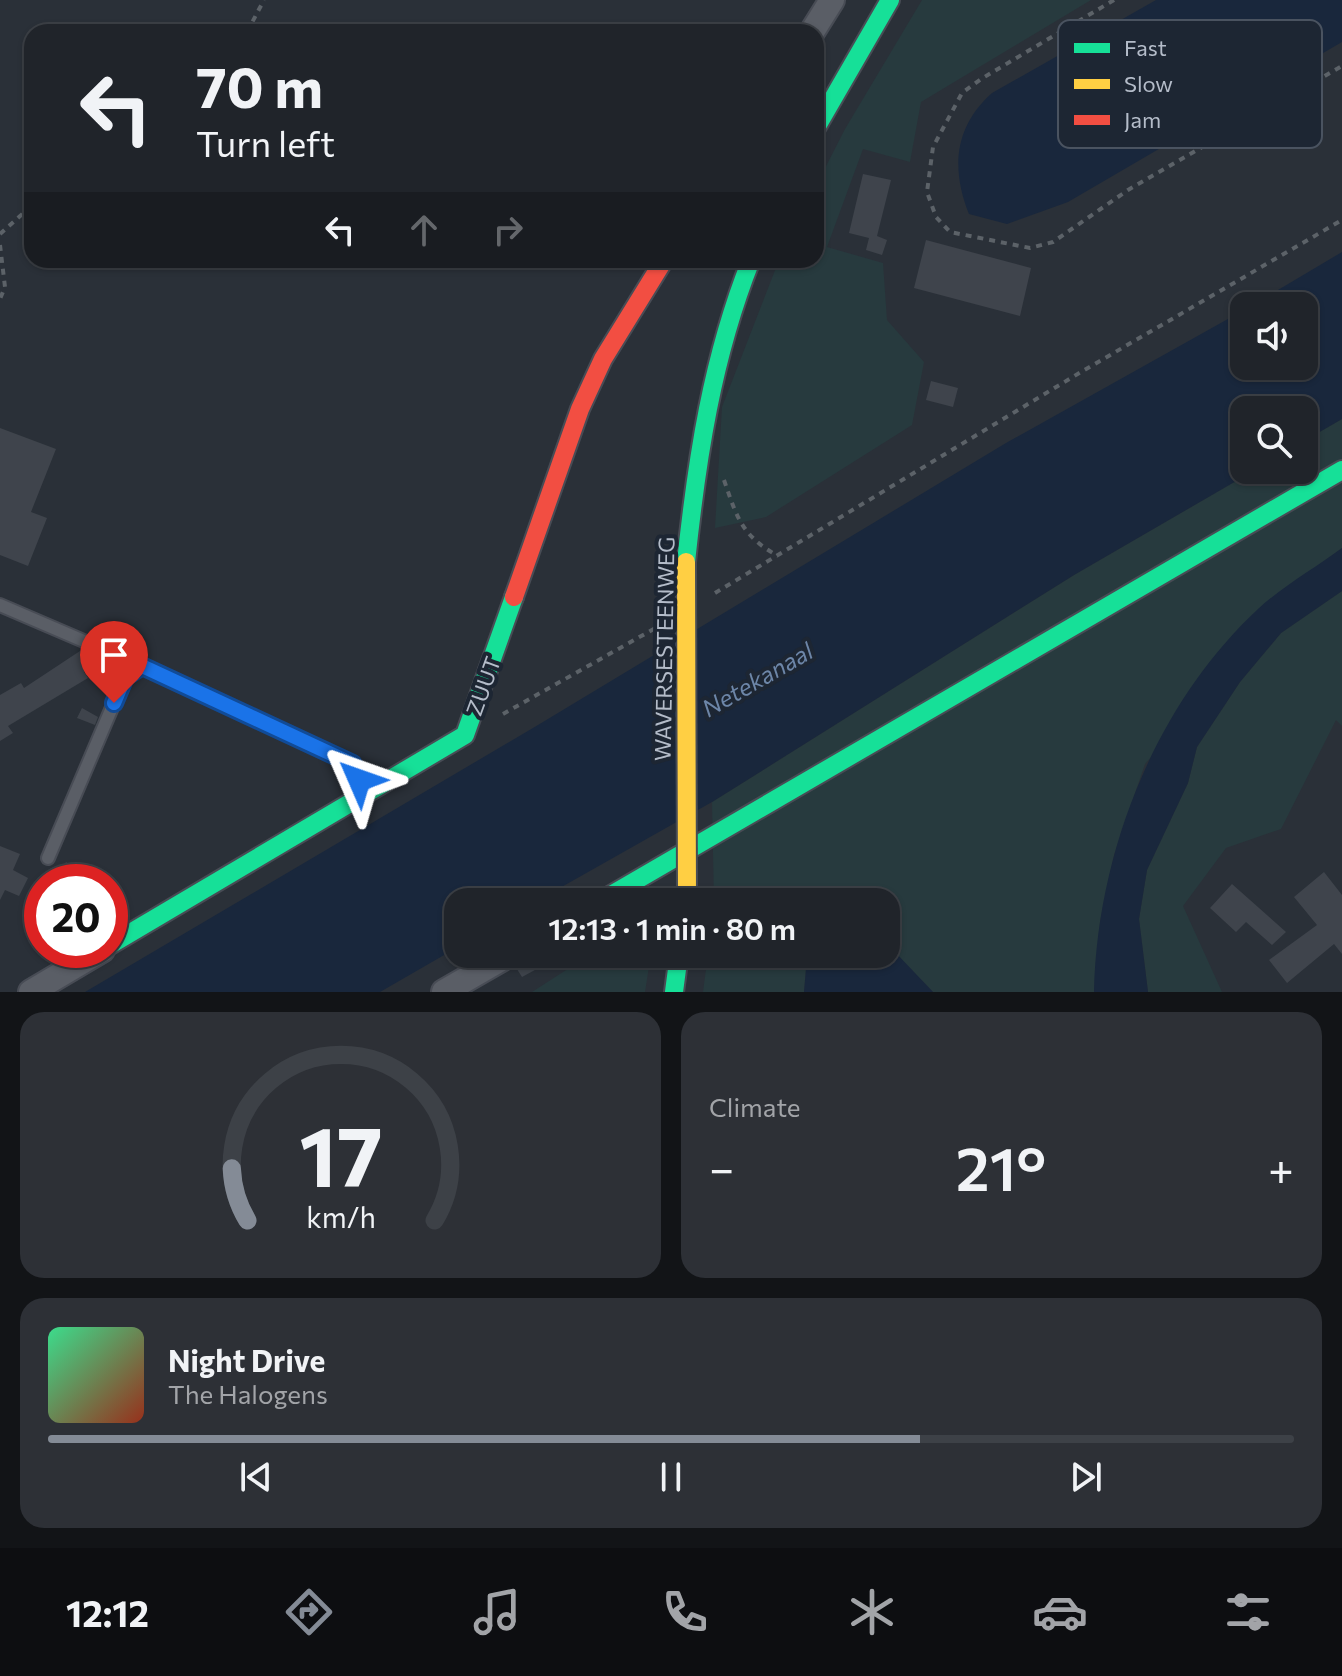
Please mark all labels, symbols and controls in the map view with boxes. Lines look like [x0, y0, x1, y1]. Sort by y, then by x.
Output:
legend [1058, 20, 1322, 148]
text: Fast [1124, 34, 1167, 61]
text: 70 m [196, 51, 323, 120]
icon: left [64, 56, 168, 160]
text: Slow [1124, 70, 1173, 97]
text: Jam [1124, 106, 1161, 133]
text: Turn left [196, 120, 335, 164]
icon: left [318, 208, 362, 252]
icon: ahead [402, 208, 446, 252]
icon: right [486, 208, 530, 252]
map controls [1230, 292, 1318, 484]
button: sound [1230, 292, 1318, 380]
button: search [1230, 396, 1318, 484]
street label: WAVERSESTEENWEG [649, 537, 679, 761]
pin [80, 621, 148, 703]
icon: arrive [92, 633, 136, 677]
water label: Netekanaal [696, 635, 818, 722]
street label: ZUUT [460, 653, 506, 719]
position arrow [317, 738, 401, 822]
speed limit sign: 20 [24, 864, 128, 968]
text: 12:13 · 1 min · 80 m [548, 909, 796, 946]
text: Climate [709, 1091, 801, 1122]
text: 17 [299, 1102, 382, 1204]
text: 21° [956, 1130, 1046, 1203]
text: − [709, 1140, 734, 1194]
text: + [1268, 1140, 1294, 1194]
text: km/h [306, 1199, 375, 1234]
text: Night Drive [168, 1341, 325, 1378]
text: The Halogens [168, 1378, 328, 1409]
icon: previous [234, 1455, 278, 1499]
icon: pause [649, 1455, 693, 1499]
icon: next [1064, 1455, 1108, 1499]
icon: directions [281, 1584, 337, 1640]
icon: music [469, 1584, 525, 1640]
icon: phone [657, 1584, 713, 1640]
icon: climate [844, 1584, 900, 1640]
icon: car [1032, 1584, 1088, 1640]
icon: filters [1220, 1584, 1276, 1640]
text: 12:12 [66, 1590, 149, 1634]

